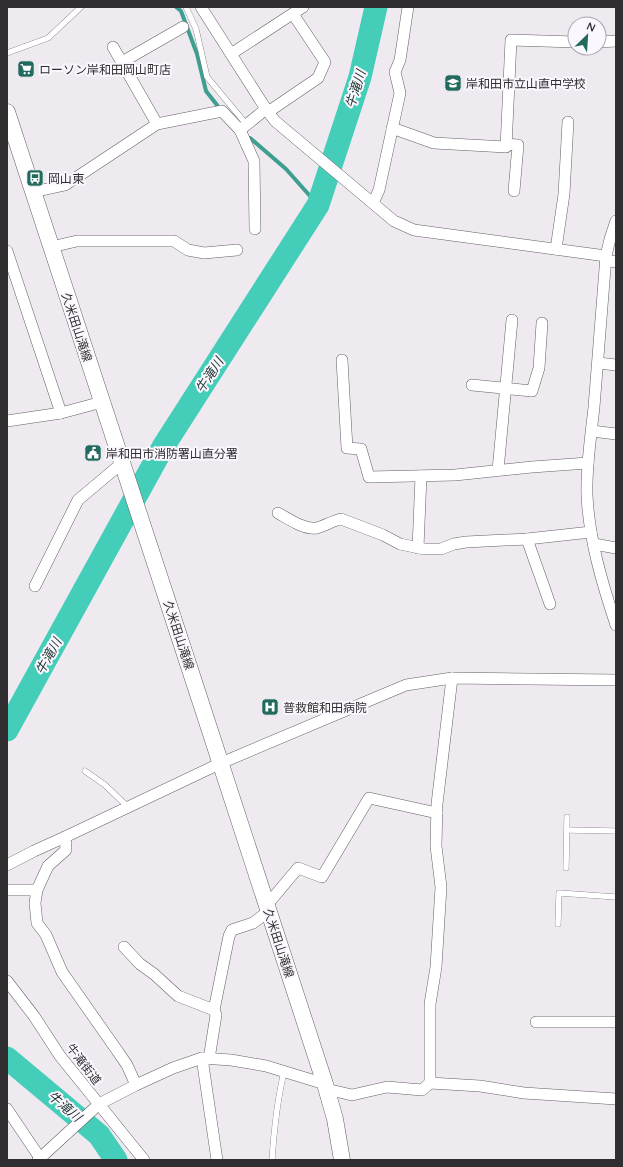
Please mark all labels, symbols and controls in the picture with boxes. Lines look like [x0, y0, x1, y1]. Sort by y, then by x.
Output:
north arrow [567, 16, 607, 56]
text: N [585, 19, 598, 35]
supermarket icon: ローソン岸和田岡山町店 [16, 59, 36, 79]
place label: ローソン岸和田岡山町店 [39, 62, 171, 77]
water label: 牛滝川 [342, 66, 369, 110]
school or university icon: 岸和田市立山直中学校 [443, 73, 463, 93]
place label: 岸和田市立山直中学校 [466, 76, 586, 91]
bus stop icon: 岡山東 [25, 168, 45, 188]
place label: 岡山東 [48, 171, 84, 186]
street label: 久米田山滝線 [59, 290, 95, 364]
water label: 牛滝川 [192, 353, 227, 396]
public building icon: 岸和田市消防署山直分署 [83, 443, 103, 463]
place label: 岸和田市消防署山直分署 [106, 446, 238, 461]
street label: 久米田山滝線 [161, 598, 197, 672]
water label: 牛滝川 [32, 633, 65, 677]
hospital icon: 普救館和田病院 [260, 697, 280, 717]
place label: 普救館和田病院 [283, 700, 367, 715]
street label: 久米田山滝線 [261, 906, 297, 980]
street label: 牛滝街道 [63, 1040, 105, 1088]
water label: 牛滝川 [45, 1087, 87, 1126]

